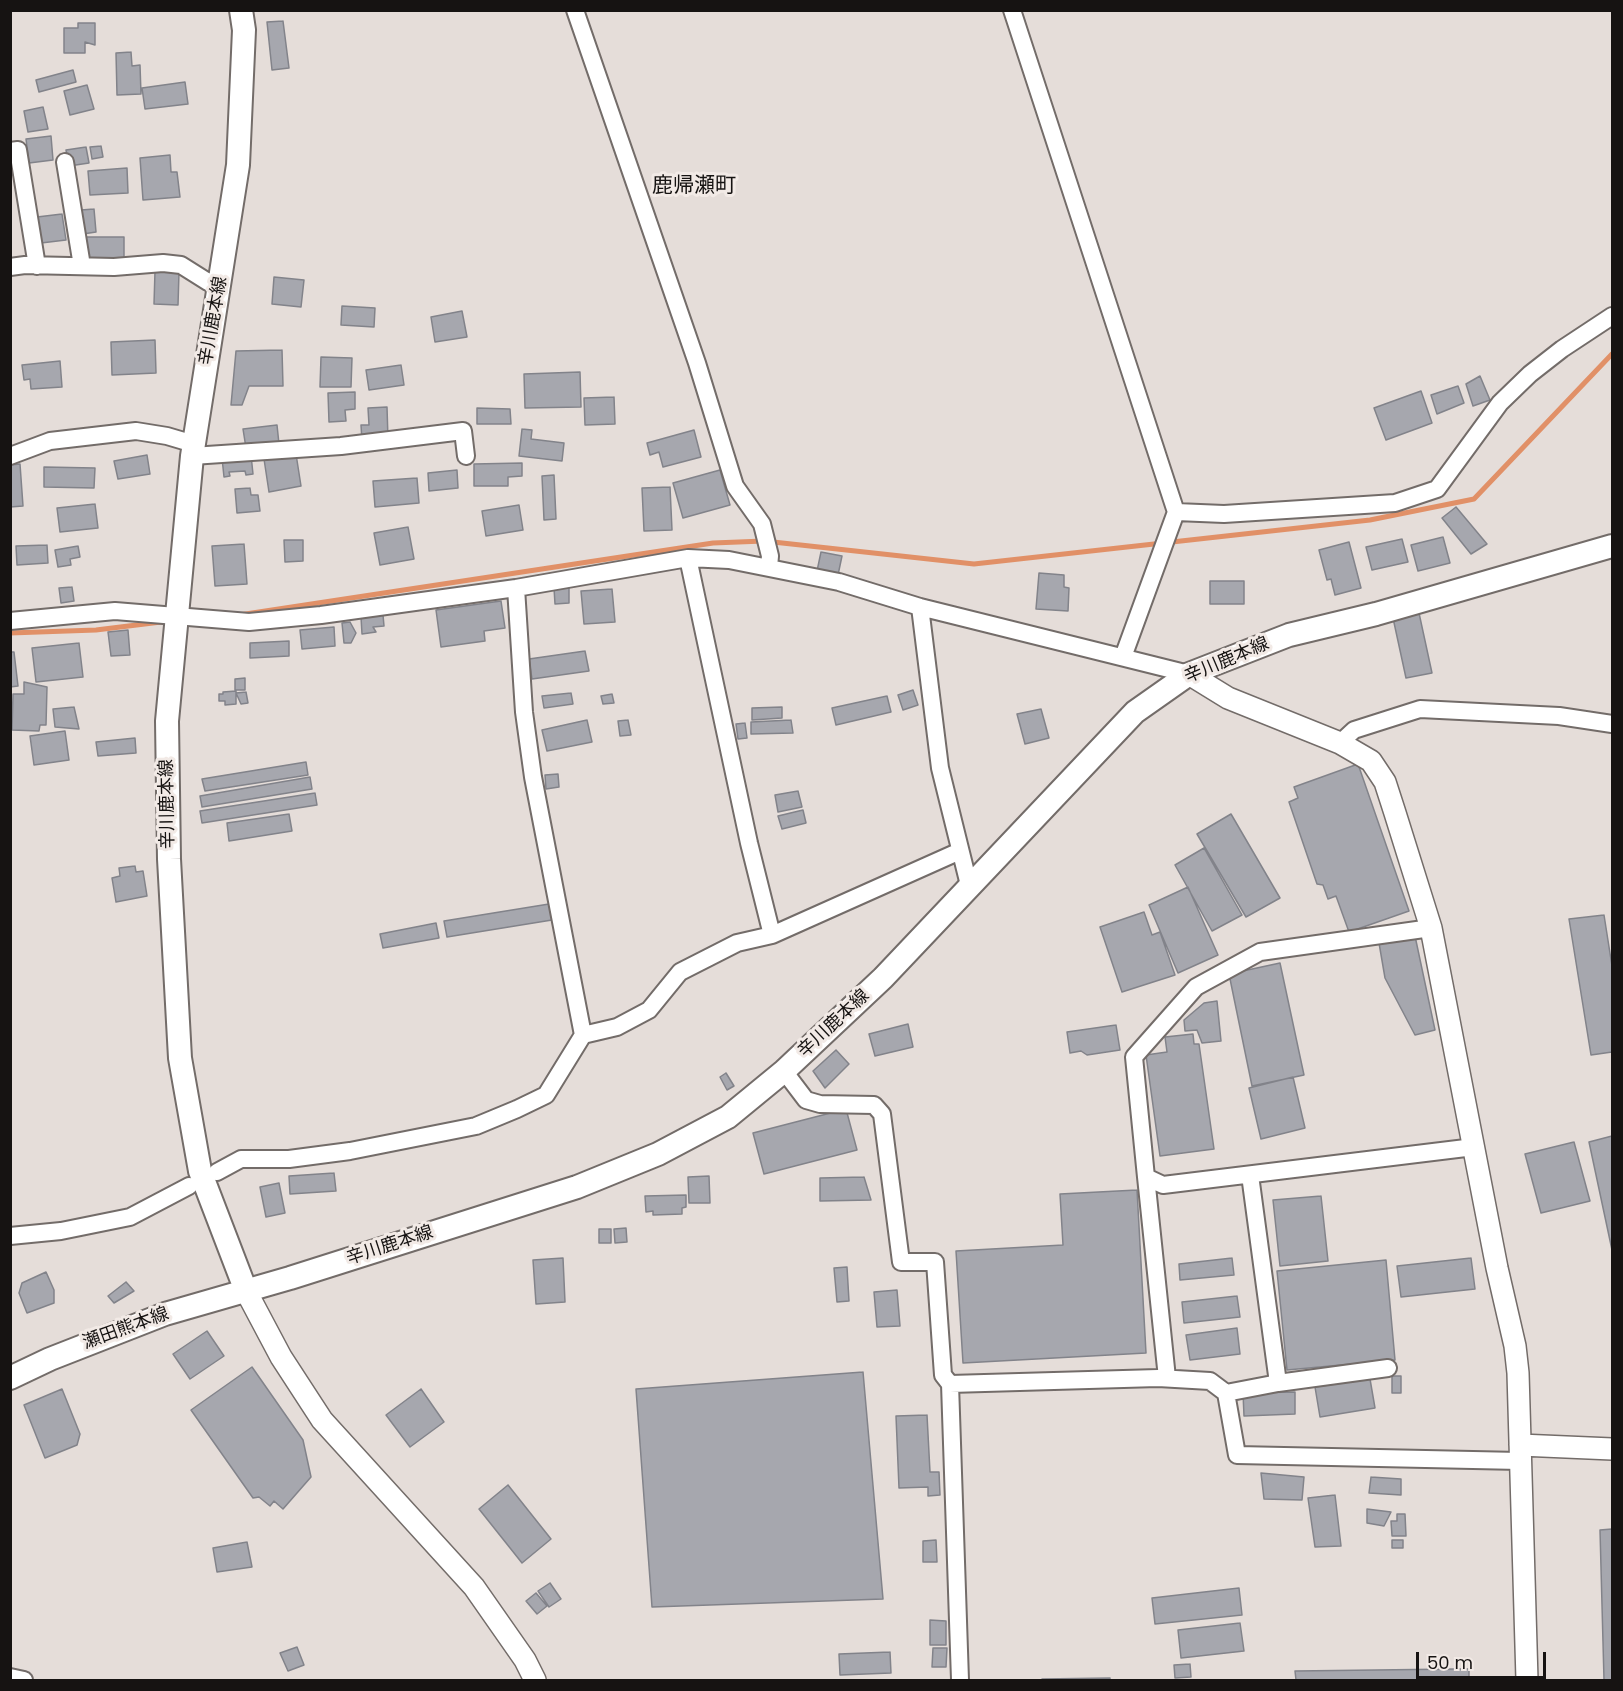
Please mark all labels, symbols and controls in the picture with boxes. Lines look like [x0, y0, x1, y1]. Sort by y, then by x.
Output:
district label: 鹿帰瀬町 [652, 174, 736, 200]
street label: 辛川鹿本線 [196, 275, 232, 367]
street label: 辛川鹿本線 [1181, 633, 1273, 689]
street label: 辛川鹿本線 [156, 759, 180, 849]
street label: 辛川鹿本線 [794, 985, 874, 1063]
street label: 辛川鹿本線 [344, 1222, 436, 1270]
street label: 瀬田熊本線 [80, 1303, 172, 1355]
scale bar [1419, 1640, 1550, 1678]
text: 50 m [1427, 1650, 1473, 1675]

